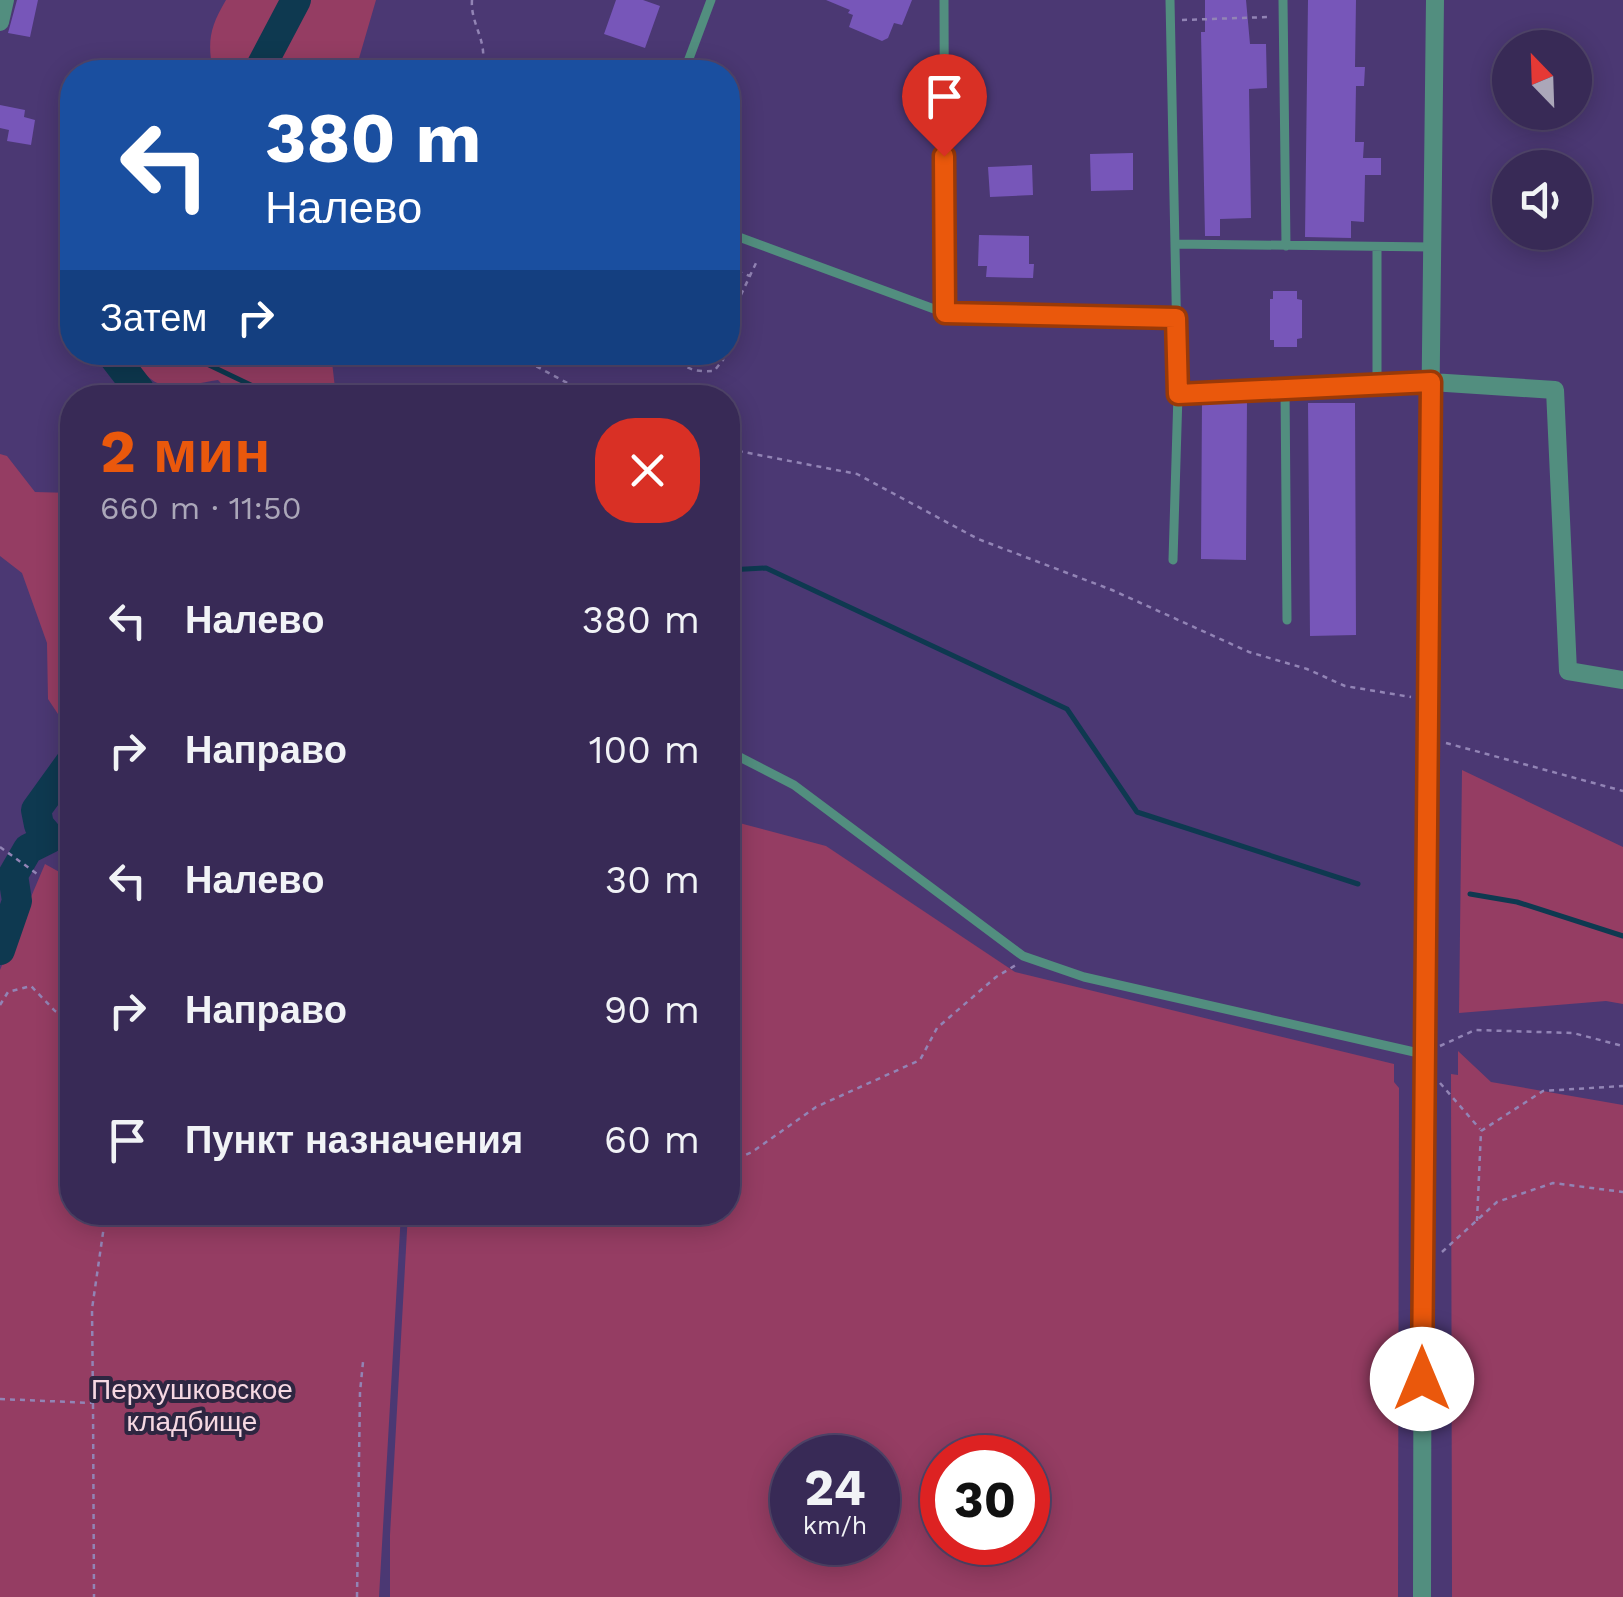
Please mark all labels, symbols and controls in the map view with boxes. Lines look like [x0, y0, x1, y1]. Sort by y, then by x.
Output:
north arrow [1492, 30, 1592, 130]
map controls [1492, 30, 1592, 250]
pin [902, 54, 987, 157]
icon: arrive [917, 69, 972, 124]
text: 380 m [265, 97, 481, 179]
icon: left [100, 100, 230, 230]
button: sound [1492, 150, 1592, 250]
text: Налево [265, 181, 422, 234]
icon: right [228, 290, 283, 345]
text: Затем [100, 296, 208, 340]
text: 2 мин [100, 416, 270, 487]
button: close [595, 418, 700, 523]
text: 660 m · 11:50 [100, 489, 302, 527]
icon: left [100, 593, 155, 648]
text: Налево [185, 598, 324, 642]
text: 380 m [582, 598, 700, 642]
icon: right [100, 723, 155, 778]
text: Направо [185, 728, 347, 772]
text: 100 m [589, 728, 700, 772]
icon: left [100, 853, 155, 908]
text: Налево [185, 858, 324, 902]
text: 30 m [605, 858, 700, 902]
icon: right [100, 983, 155, 1038]
text: Направо [185, 988, 347, 1032]
text: 90 m [604, 988, 700, 1032]
icon: arrive [100, 1113, 155, 1168]
text: Пункт назначения [185, 1118, 523, 1162]
text: 60 m [604, 1118, 700, 1162]
position arrow [1370, 1327, 1474, 1431]
park label: Перхушковское кладбище [91, 1373, 293, 1438]
speed limit sign: 30 [920, 1435, 1050, 1565]
text: 24 [804, 1458, 866, 1517]
text: km/h [803, 1511, 867, 1540]

